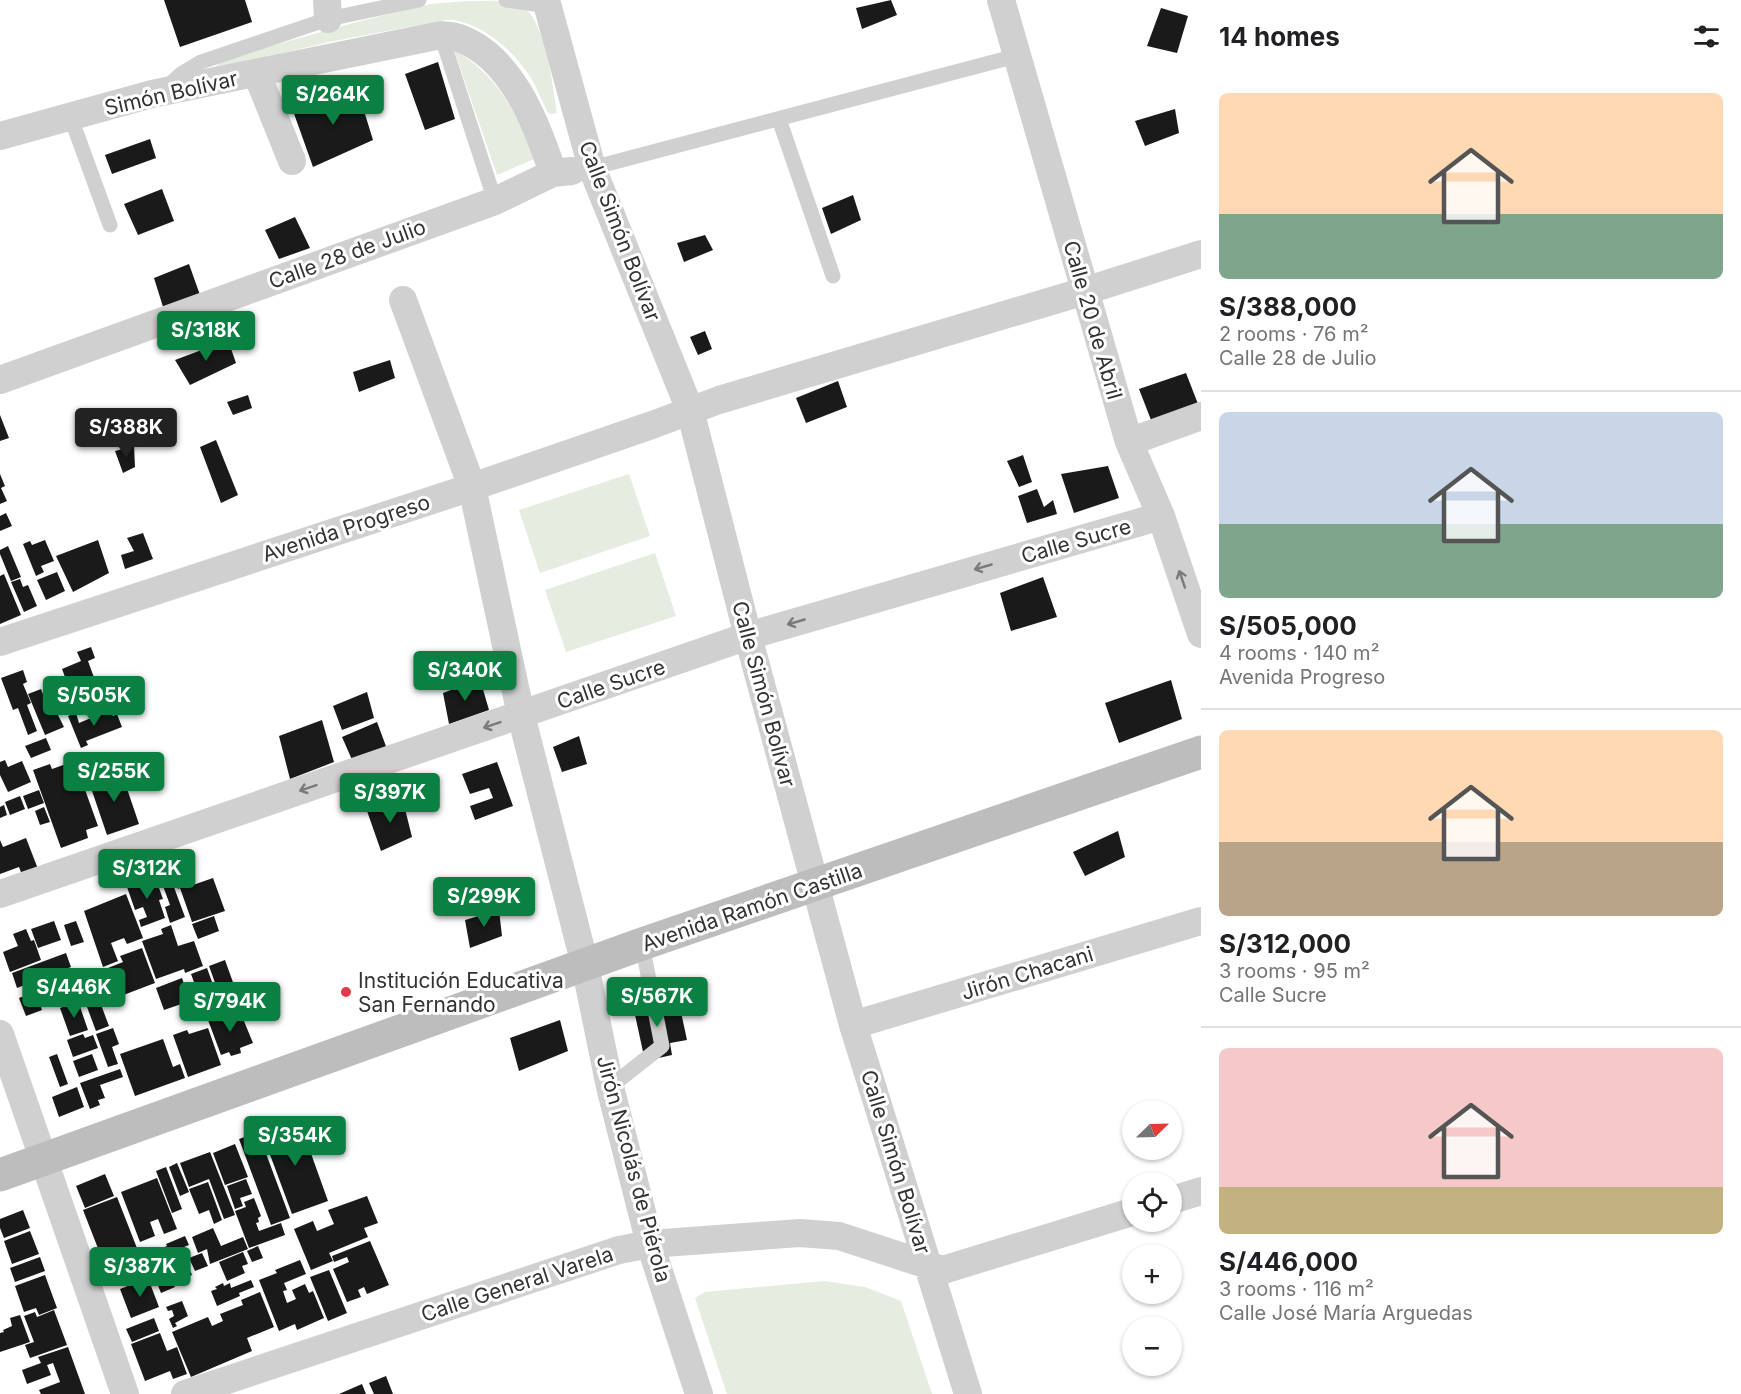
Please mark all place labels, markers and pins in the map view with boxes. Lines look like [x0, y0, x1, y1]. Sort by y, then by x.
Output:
pin: S/264K [284, 75, 382, 126]
pin: S/318K [157, 311, 255, 362]
pin: S/388K [77, 408, 175, 459]
pin: S/340K [416, 651, 514, 702]
pin: S/505K [45, 676, 143, 727]
pin: S/255K [65, 752, 163, 803]
pin: S/397K [341, 773, 439, 824]
pin: S/312K [98, 849, 196, 900]
pin: S/299K [435, 877, 533, 928]
pin: S/446K [25, 968, 123, 1019]
place label: Institución Educativa San Fernando [358, 968, 564, 1017]
pin: S/567K [608, 977, 706, 1028]
pin: S/794K [181, 982, 279, 1033]
marker: Institución Educativa San Fernando [339, 985, 353, 999]
pin: S/354K [246, 1116, 344, 1167]
pin: S/387K [91, 1247, 189, 1298]

